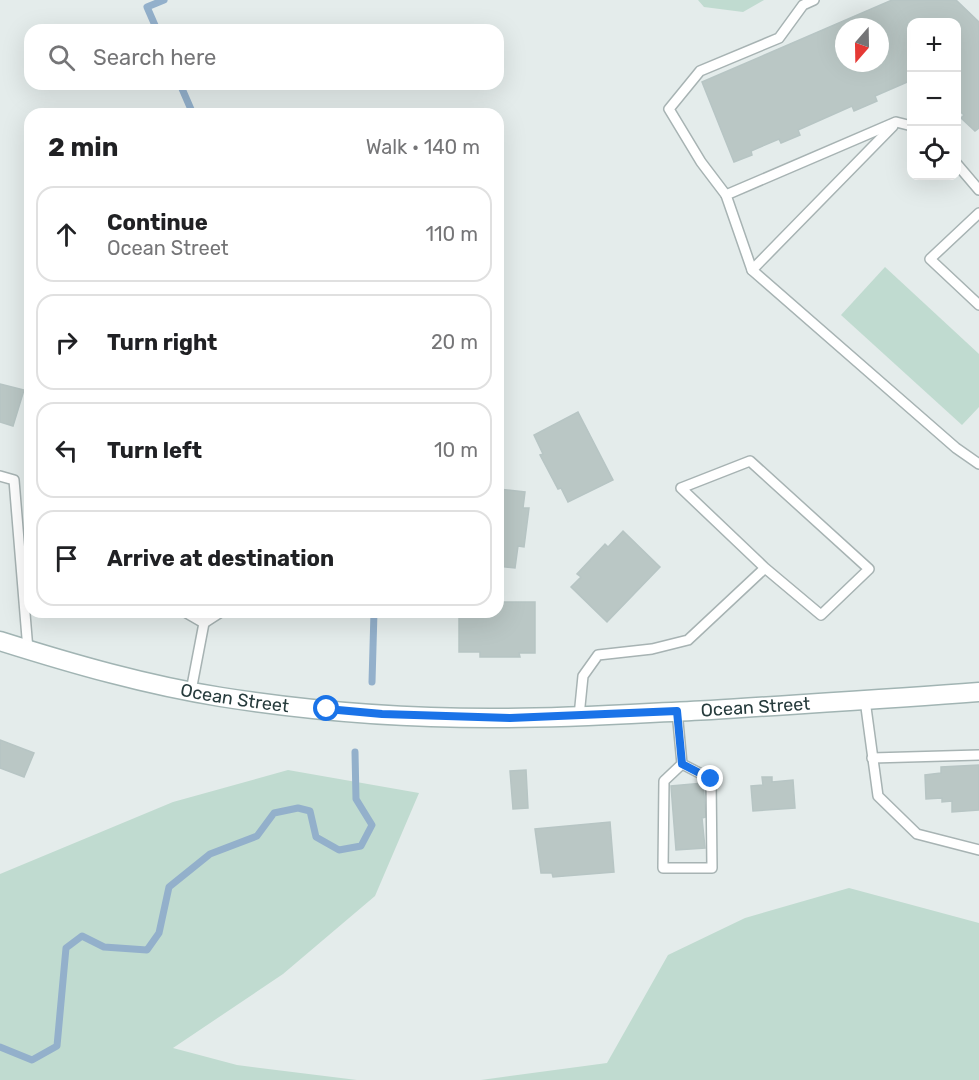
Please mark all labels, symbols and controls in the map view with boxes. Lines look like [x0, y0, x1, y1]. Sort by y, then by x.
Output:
north arrow [835, 18, 889, 72]
map controls [907, 18, 961, 180]
button: + [907, 18, 961, 72]
search box [24, 24, 504, 90]
icon: search [45, 41, 78, 74]
text: Search here [93, 44, 216, 71]
button: − [907, 72, 961, 126]
button: locate [907, 126, 961, 180]
text: 2 min [48, 132, 118, 163]
text: Walk · 140 m [366, 135, 480, 159]
text: Continue [107, 209, 208, 236]
icon: ahead [50, 218, 83, 251]
text: 110 m [426, 222, 478, 246]
text: Ocean Street [107, 236, 229, 260]
icon: right [50, 326, 83, 359]
text: Turn right [107, 329, 217, 356]
text: 20 m [431, 330, 478, 354]
icon: left [50, 434, 83, 467]
text: Turn left [107, 437, 202, 464]
text: 10 m [434, 438, 478, 462]
icon: arrive [50, 542, 83, 575]
text: Arrive at destination [107, 545, 334, 572]
street label: Ocean Street [179, 679, 290, 717]
street label: Ocean Street [700, 693, 811, 721]
route start [313, 695, 339, 721]
route end [697, 765, 723, 791]

